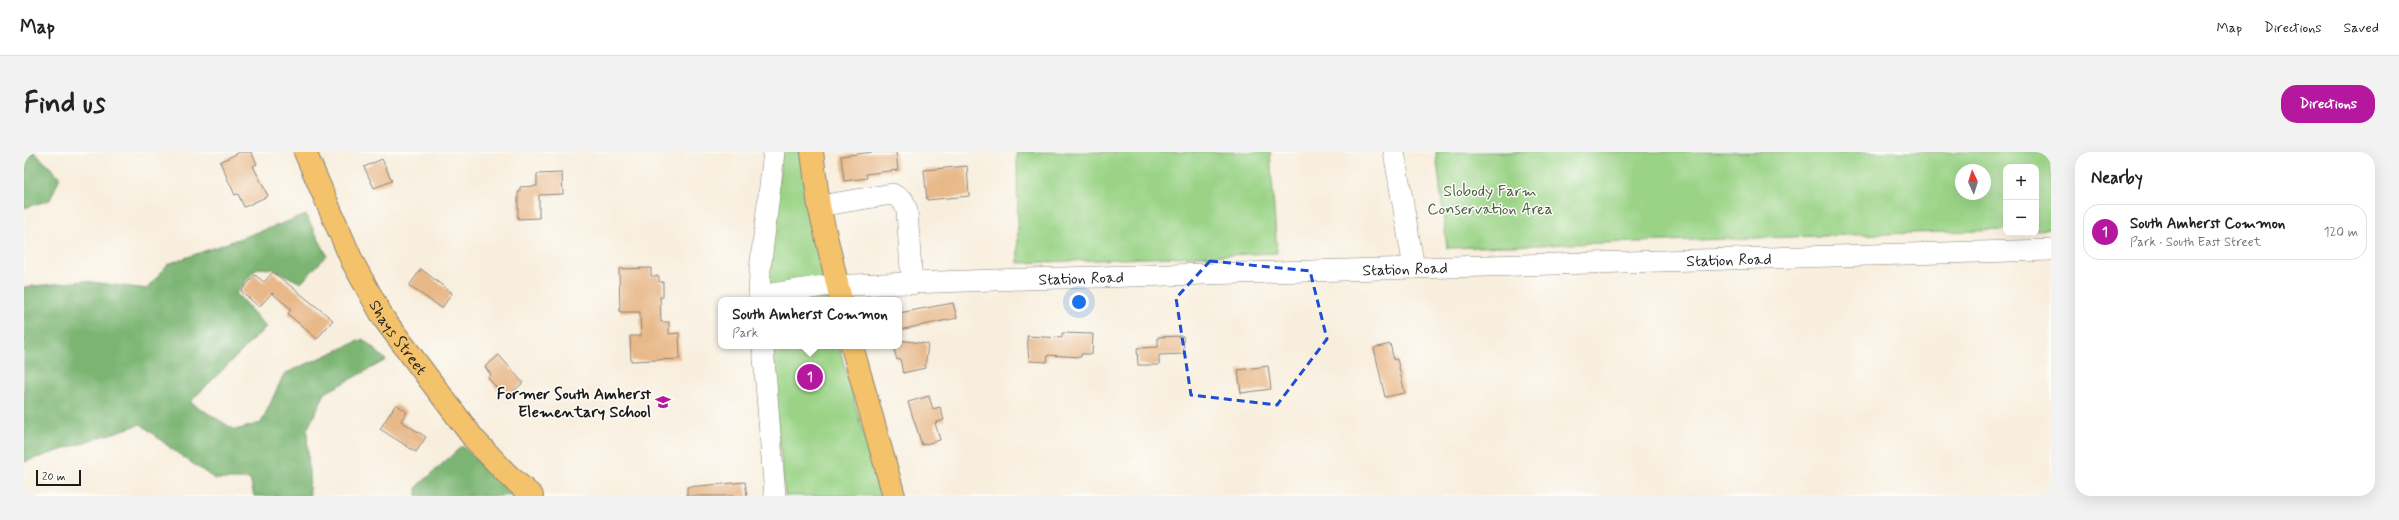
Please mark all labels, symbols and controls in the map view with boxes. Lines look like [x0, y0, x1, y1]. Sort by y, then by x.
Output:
text: Map [20, 15, 55, 40]
text: Map [2216, 19, 2242, 37]
text: Directions [2264, 19, 2322, 37]
text: Saved [2344, 19, 2379, 37]
button: Directions [2281, 85, 2375, 123]
text: Find us [24, 86, 105, 123]
north arrow [1955, 164, 1991, 200]
map controls [2003, 164, 2039, 236]
button: + [2003, 164, 2039, 200]
text: Nearby [2091, 167, 2143, 189]
park label: Slobody Farm Conservation Area [1427, 181, 1553, 220]
button: − [2003, 200, 2039, 236]
text: South Amherst Common [2130, 214, 2285, 234]
text: 1 [2102, 224, 2108, 241]
text: 120 m [2324, 224, 2358, 241]
text: Park · South East Street [2130, 234, 2261, 251]
street label: Station Road [1686, 249, 1772, 272]
street label: Station Road [1362, 258, 1448, 281]
street label: Station Road [1038, 267, 1124, 291]
your location [1069, 292, 1089, 312]
street label: Shays Street [364, 297, 431, 380]
popup [718, 297, 902, 349]
text: South Amherst Common [732, 305, 888, 325]
text: Park [732, 325, 758, 342]
pin: 1 [797, 362, 823, 392]
place label: Former South Amherst Elementary School [497, 384, 652, 423]
school or university icon: Former South Amherst Elementary School [654, 393, 672, 411]
scale bar [36, 468, 81, 487]
text: 20 m [42, 470, 65, 484]

